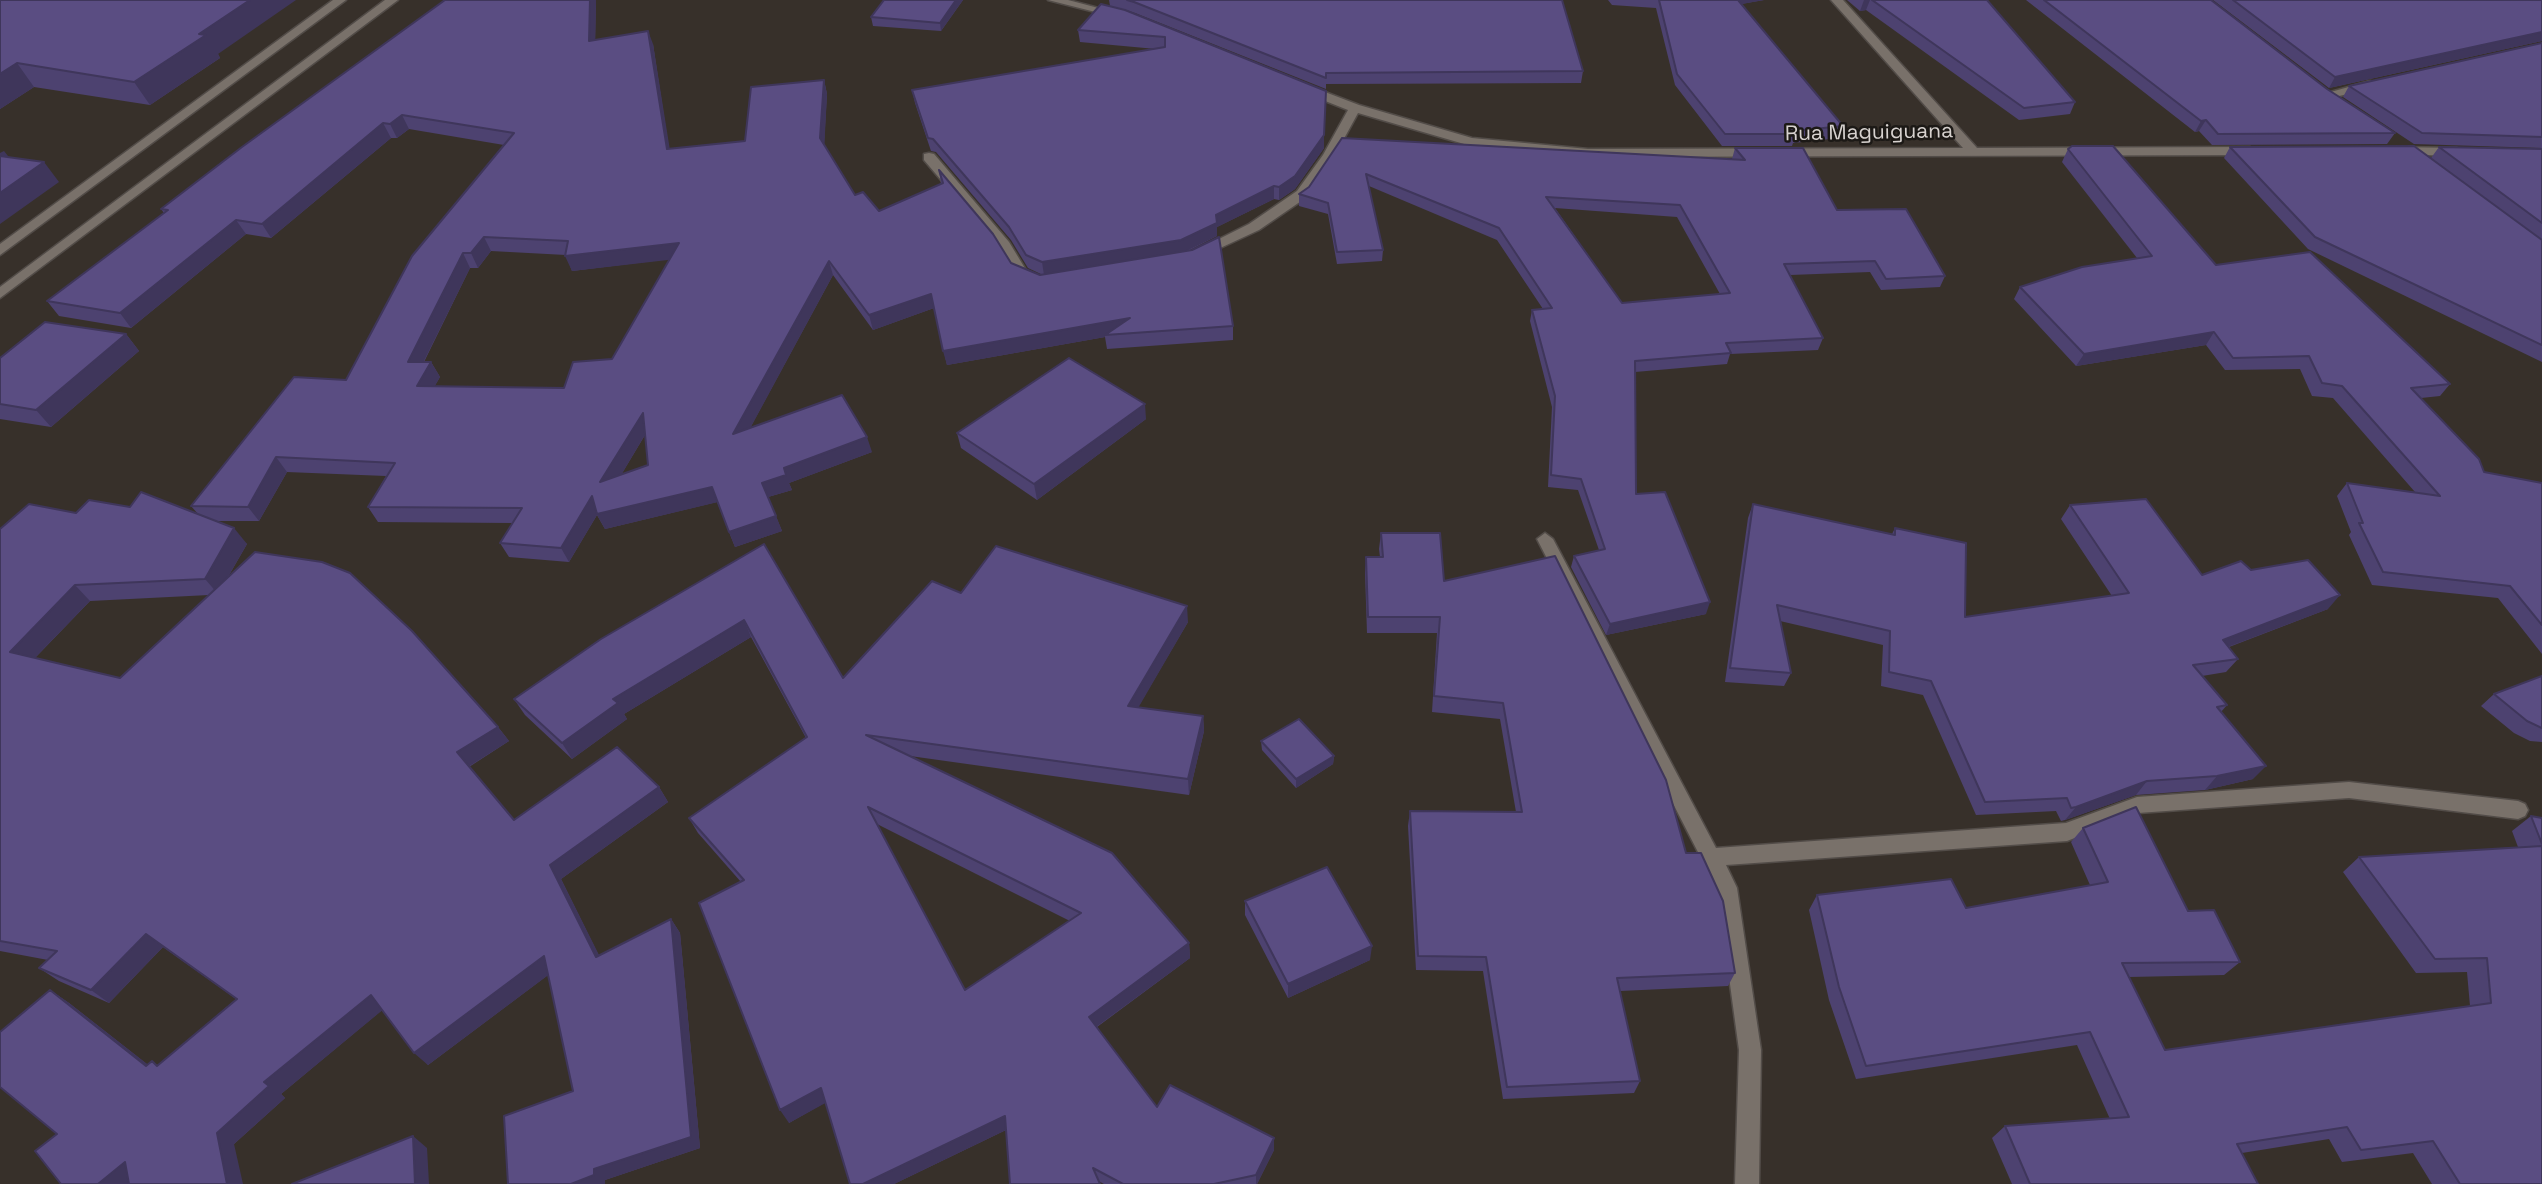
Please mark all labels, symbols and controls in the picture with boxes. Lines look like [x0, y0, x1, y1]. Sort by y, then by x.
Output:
street label: Rua Maguiguana [1785, 119, 1953, 147]

